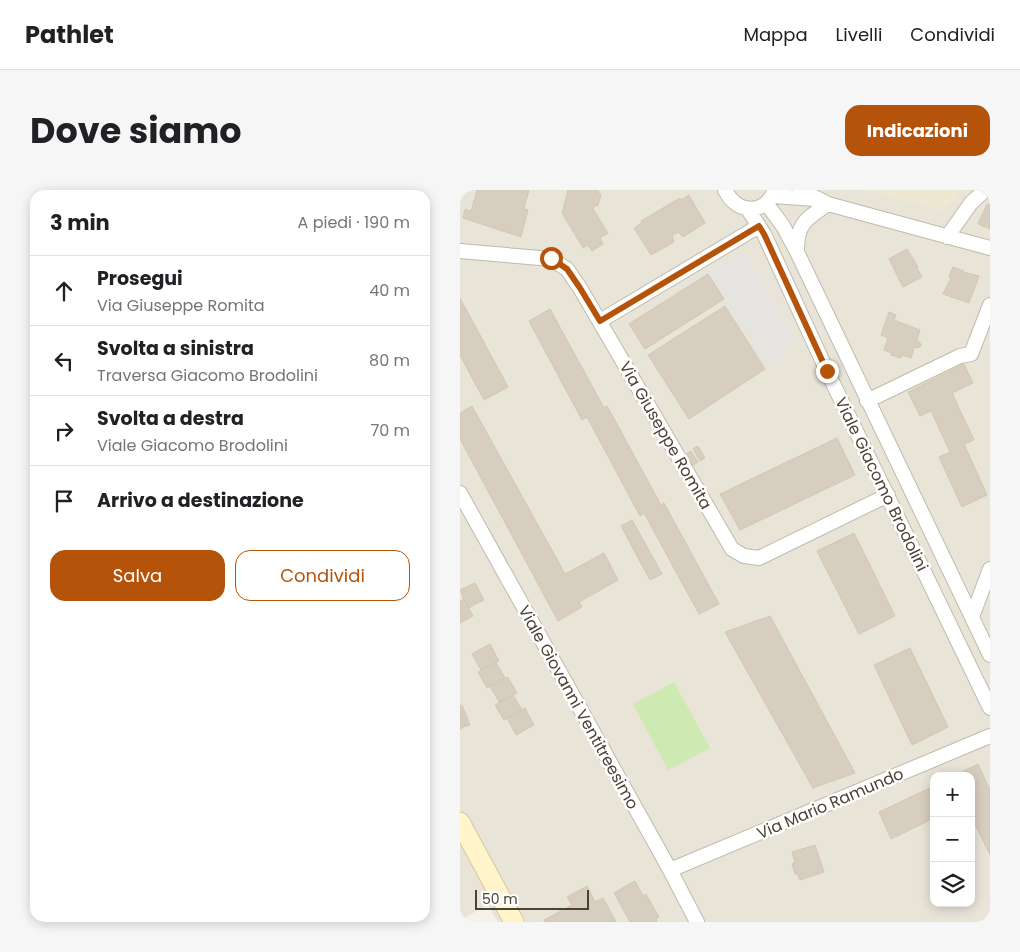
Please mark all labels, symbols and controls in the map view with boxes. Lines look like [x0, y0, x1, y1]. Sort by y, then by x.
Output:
text: Pathlet [25, 18, 114, 51]
text: Mappa [743, 22, 808, 47]
text: Livelli [836, 22, 882, 47]
text: Condividi [910, 22, 995, 47]
button: Indicazioni [845, 105, 990, 156]
text: Dove siamo [30, 106, 242, 155]
text: 3 min [50, 208, 110, 237]
text: A piedi · 190 m [298, 211, 410, 234]
route start [540, 247, 563, 270]
text: Prosegui [97, 265, 183, 292]
icon: ahead [50, 277, 78, 305]
text: 40 m [369, 279, 410, 302]
text: Via Giuseppe Romita [97, 294, 265, 317]
text: Svolta a sinistra [97, 335, 254, 362]
icon: left [50, 347, 78, 375]
text: 80 m [369, 349, 410, 372]
street label: Via Giuseppe Romita [614, 357, 717, 514]
route end [816, 360, 839, 383]
text: Traversa Giacomo Brodolini [97, 364, 318, 387]
street label: Viale Giacomo Brodolini [829, 393, 934, 575]
text: Svolta a destra [97, 405, 244, 432]
icon: right [50, 417, 78, 445]
text: 70 m [370, 419, 410, 442]
text: Viale Giacomo Brodolini [97, 434, 288, 457]
icon: arrive [50, 487, 78, 515]
text: Arrivo a destinazione [97, 487, 304, 514]
button: Salva [50, 550, 225, 601]
button: Condividi [235, 550, 410, 601]
street label: Viale Giovanni Ventitreesimo [513, 601, 644, 813]
street label: Via Mario Ramundo [753, 762, 907, 845]
map controls [930, 772, 975, 907]
button: + [930, 772, 975, 817]
button: − [930, 817, 975, 862]
button: layers [930, 862, 975, 907]
scale bar [475, 887, 589, 910]
text: 50 m [482, 889, 518, 909]

